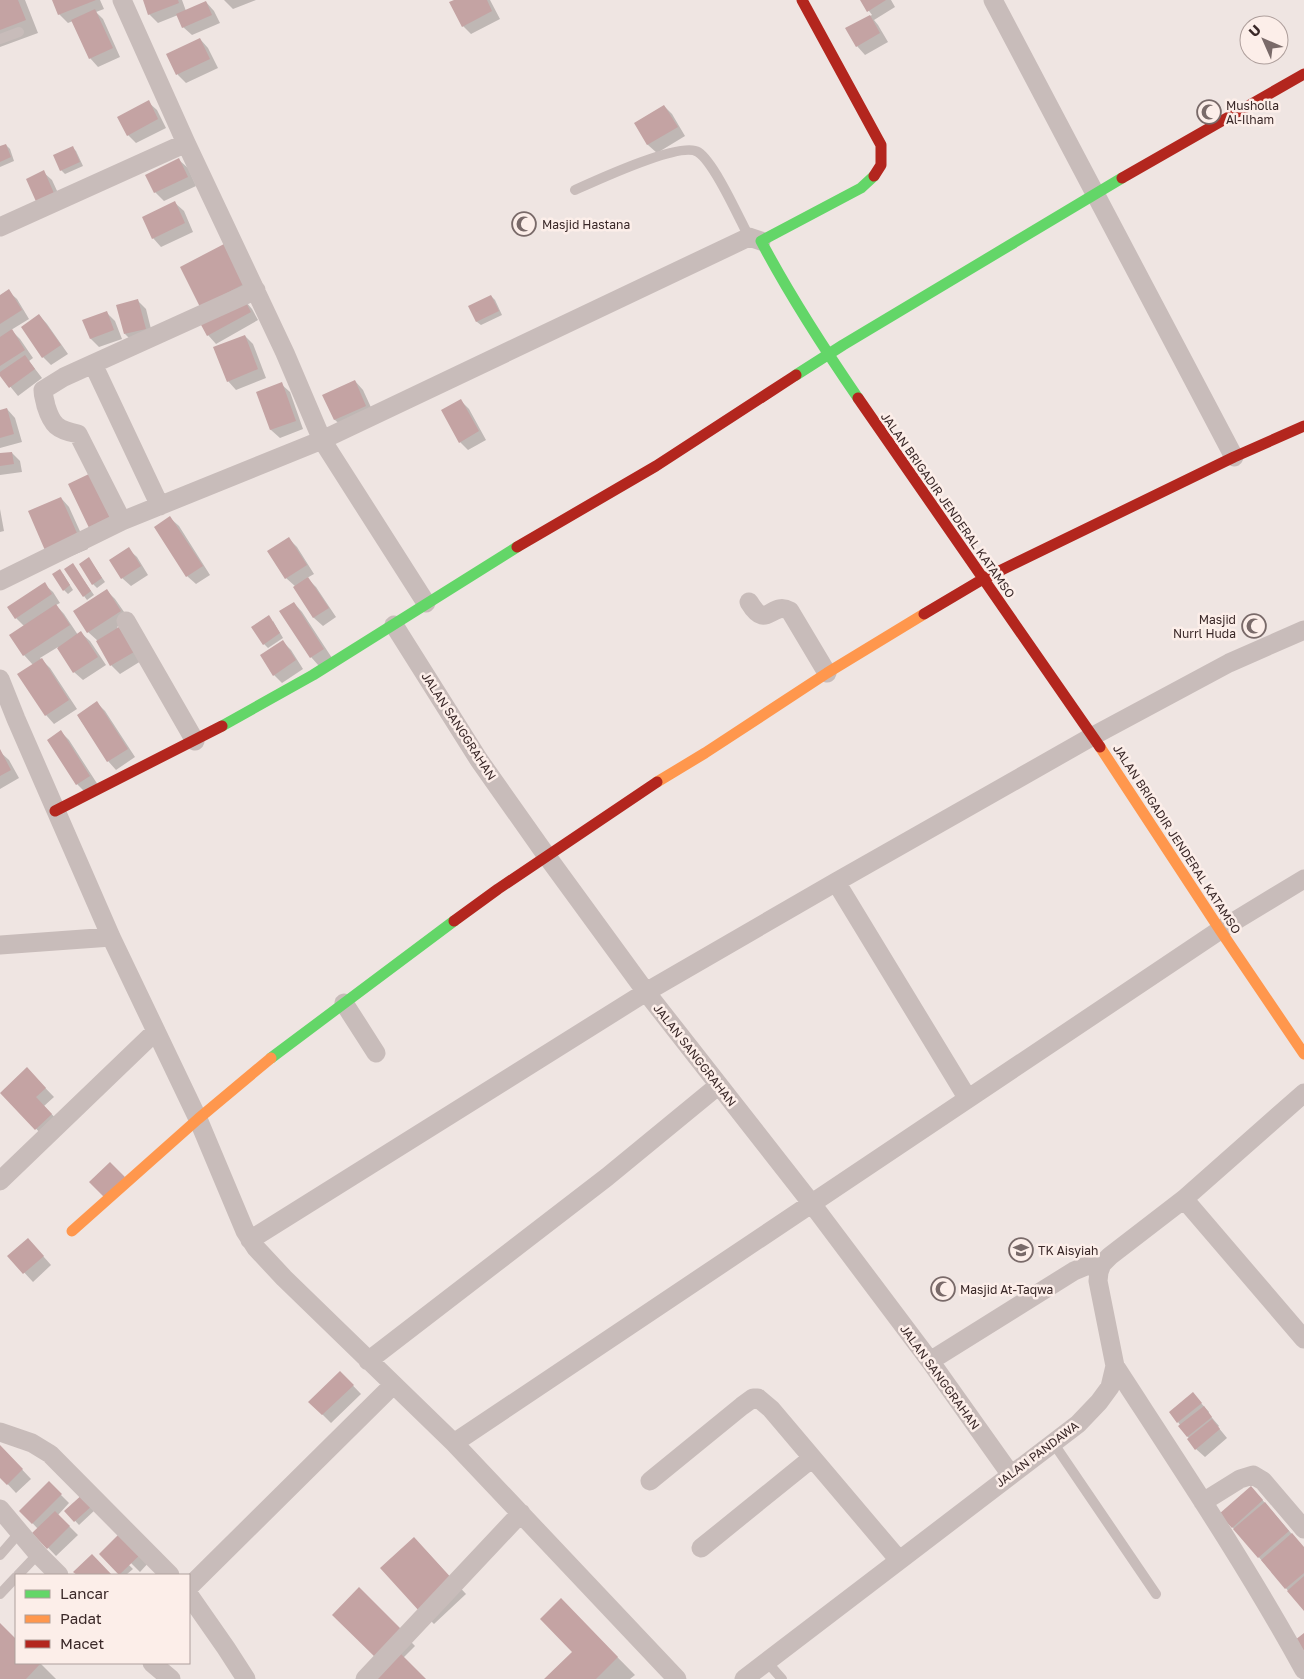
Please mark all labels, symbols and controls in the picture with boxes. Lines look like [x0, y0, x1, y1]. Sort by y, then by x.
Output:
north arrow [1239, 15, 1289, 65]
text: U [1245, 21, 1264, 40]
place label: Musholla Al-Ilham [1226, 98, 1279, 127]
mosque icon: Musholla Al-Ilham [1196, 99, 1222, 125]
mosque icon: Masjid Hastana [511, 211, 537, 237]
place label: Masjid Hastana [542, 217, 630, 232]
street label: JALAN BRIGADIR JENDERAL KATAMSO [878, 409, 1018, 601]
place label: Masjid Nurrl Huda [1173, 612, 1236, 641]
mosque icon: Masjid Nurrl Huda [1241, 613, 1267, 639]
street label: JALAN SANGGRAHAN [418, 669, 500, 783]
street label: JALAN BRIGADIR JENDERAL KATAMSO [1110, 741, 1244, 937]
street label: JALAN SANGGRAHAN [650, 1001, 740, 1109]
school or university icon: TK Aisyiah [1008, 1237, 1034, 1263]
place label: TK Aisyiah [1038, 1243, 1098, 1258]
mosque icon: Masjid At-Taqwa [930, 1276, 956, 1302]
place label: Masjid At-Taqwa [960, 1282, 1053, 1297]
street label: JALAN SANGGRAHAN [897, 1322, 983, 1432]
street label: JALAN PANDAWA [993, 1418, 1081, 1490]
legend [15, 1574, 190, 1664]
text: Lancar [60, 1584, 109, 1602]
text: Padat [60, 1609, 102, 1627]
text: Macet [60, 1634, 104, 1652]

